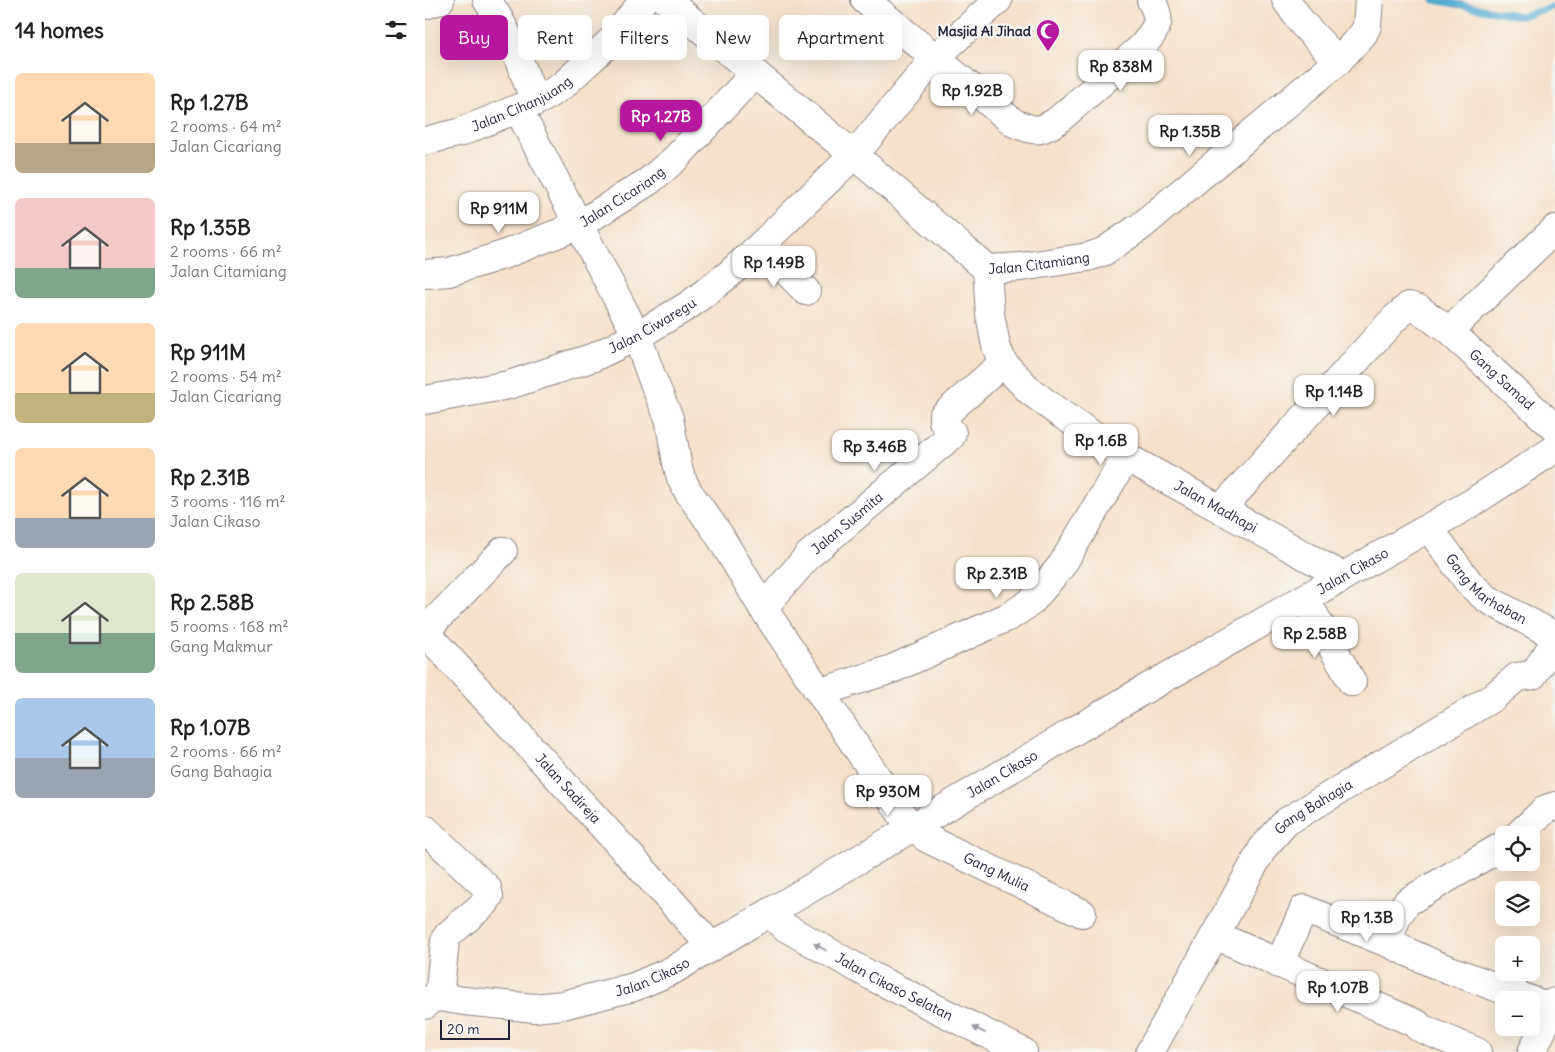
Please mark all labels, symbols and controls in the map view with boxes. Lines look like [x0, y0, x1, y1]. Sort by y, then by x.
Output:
chip: Buy [440, 15, 508, 60]
chip: Rent [518, 15, 592, 60]
chip: Filters [602, 15, 687, 60]
chip: New [697, 15, 769, 60]
chip: Apartment [779, 15, 902, 60]
icon: filters [382, 16, 410, 44]
text: 14 homes [15, 17, 104, 44]
mosque icon: Masjid Al Jihad [1035, 18, 1061, 52]
place label: Masjid Al Jihad [937, 22, 1032, 40]
pin: Rp 838M [1075, 49, 1167, 92]
text: Rp 838M [1089, 56, 1153, 76]
street label: Jalan Cihanjuang [469, 72, 576, 136]
pin: Rp 1.92B [920, 74, 1024, 116]
text: Rp 1.92B [941, 80, 1003, 100]
text: Rp 1.27B [170, 89, 249, 116]
icon: home [55, 93, 115, 153]
pin: Rp 1.27B [609, 100, 713, 142]
text: Rp 1.27B [631, 106, 691, 126]
pin: Rp 1.35B [1138, 114, 1242, 157]
text: 2 rooms · 64 m² [170, 116, 282, 136]
text: Rp 1.35B [1159, 121, 1221, 141]
text: Jalan Cicariang [170, 136, 282, 156]
street label: Jalan Cicariang [576, 163, 668, 231]
pin: Rp 911M [453, 192, 545, 234]
text: Rp 911M [470, 198, 528, 218]
text: Rp 1.35B [170, 214, 251, 241]
icon: home [55, 218, 115, 278]
text: 2 rooms · 66 m² [170, 241, 282, 261]
pin: Rp 1.49B [722, 246, 826, 288]
street label: Jalan Citamiang [988, 248, 1091, 278]
text: Rp 1.49B [743, 252, 805, 272]
text: Jalan Citamiang [170, 261, 287, 281]
street label: Jalan Ciwaregu [606, 294, 700, 358]
text: Rp 911M [170, 339, 246, 366]
icon: home [55, 343, 115, 403]
street label: Gang Samad [1466, 345, 1538, 413]
text: 2 rooms · 54 m² [170, 366, 282, 386]
pin: Rp 1.14B [1282, 374, 1386, 417]
text: Rp 1.14B [1305, 381, 1363, 401]
text: Jalan Cicariang [170, 386, 282, 406]
pin: Rp 1.6B [1055, 424, 1147, 466]
pin: Rp 3.46B [823, 430, 927, 472]
text: Rp 1.6B [1075, 430, 1127, 450]
text: Rp 3.46B [843, 436, 907, 456]
text: Rp 2.31B [170, 464, 250, 491]
icon: home [55, 468, 115, 528]
street label: Jalan Madhapi [1171, 476, 1261, 537]
street label: Jalan Susmita [808, 488, 887, 558]
text: 3 rooms · 116 m² [170, 491, 286, 511]
text: Jalan Cikaso [170, 511, 261, 531]
street label: Jalan Cikaso [1314, 543, 1392, 598]
street label: Gang Marhaban [1442, 550, 1530, 628]
pin: Rp 2.31B [945, 556, 1049, 599]
text: Rp 2.31B [967, 563, 1027, 583]
text: Rp 2.58B [170, 589, 254, 616]
icon: home [55, 593, 115, 653]
text: 5 rooms · 168 m² [170, 616, 288, 636]
pin: Rp 2.58B [1263, 616, 1367, 659]
text: Rp 2.58B [1283, 623, 1347, 643]
text: Gang Makmur [170, 636, 273, 656]
text: Rp 1.07B [170, 714, 251, 741]
icon: home [55, 718, 115, 778]
text: 2 rooms · 66 m² [170, 741, 282, 761]
street label: Jalan Cikaso [964, 746, 1041, 802]
street label: Jalan Sadireja [532, 750, 605, 827]
text: Gang Bahagia [170, 761, 272, 781]
pin: Rp 930M [842, 774, 934, 817]
street label: Gang Bahagia [1270, 775, 1356, 838]
text: Rp 930M [856, 781, 920, 801]
map controls [1495, 826, 1540, 1036]
button: locate [1495, 826, 1540, 871]
street label: Gang Mulia [961, 848, 1032, 895]
button: layers [1495, 881, 1540, 926]
pin: Rp 1.3B [1321, 900, 1413, 943]
text: Rp 1.3B [1341, 907, 1393, 927]
button: + [1495, 936, 1540, 981]
one-way arrow [813, 942, 826, 951]
street label: Jalan Cikaso Selatan [832, 948, 956, 1024]
street label: Jalan Cikaso [613, 953, 693, 1000]
pin: Rp 1.07B [1286, 970, 1390, 1013]
text: Rp 1.07B [1307, 977, 1369, 997]
button: − [1495, 991, 1540, 1036]
scale bar [440, 1017, 510, 1040]
text: 20 m [447, 1020, 480, 1038]
one-way arrow [972, 1026, 986, 1034]

